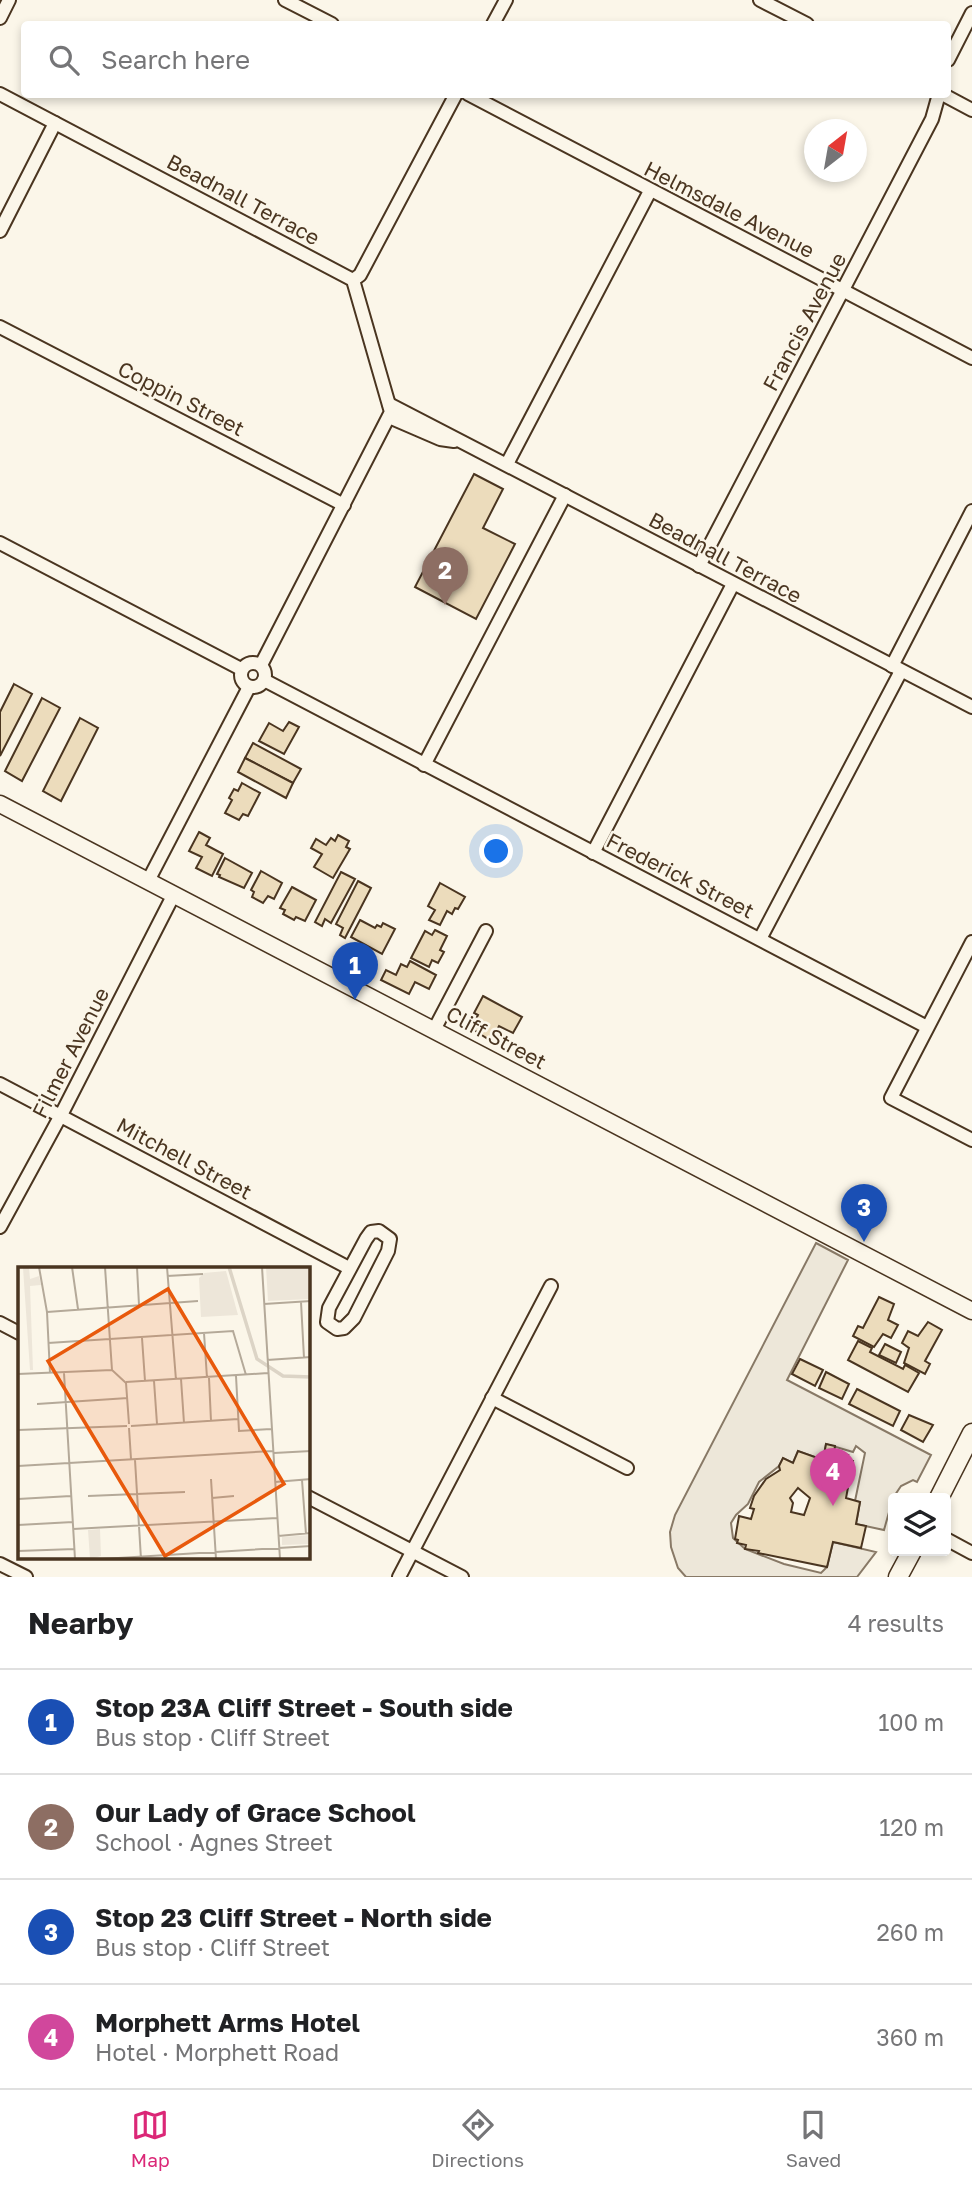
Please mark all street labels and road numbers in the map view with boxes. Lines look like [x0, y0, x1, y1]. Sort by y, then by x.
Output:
street label: Beadnall Terrace [163, 148, 324, 250]
street label: Helmsdale Avenue [640, 155, 819, 263]
street label: Francis Avenue [757, 248, 851, 395]
street label: Coppin Street [114, 355, 249, 441]
street label: Beadnall Terrace [645, 506, 806, 608]
street label: Frederick Street [602, 827, 759, 924]
street label: Filmer Avenue [26, 983, 114, 1122]
street label: Cliff Street [442, 1000, 551, 1074]
street label: Mitchell Street [112, 1112, 257, 1205]

